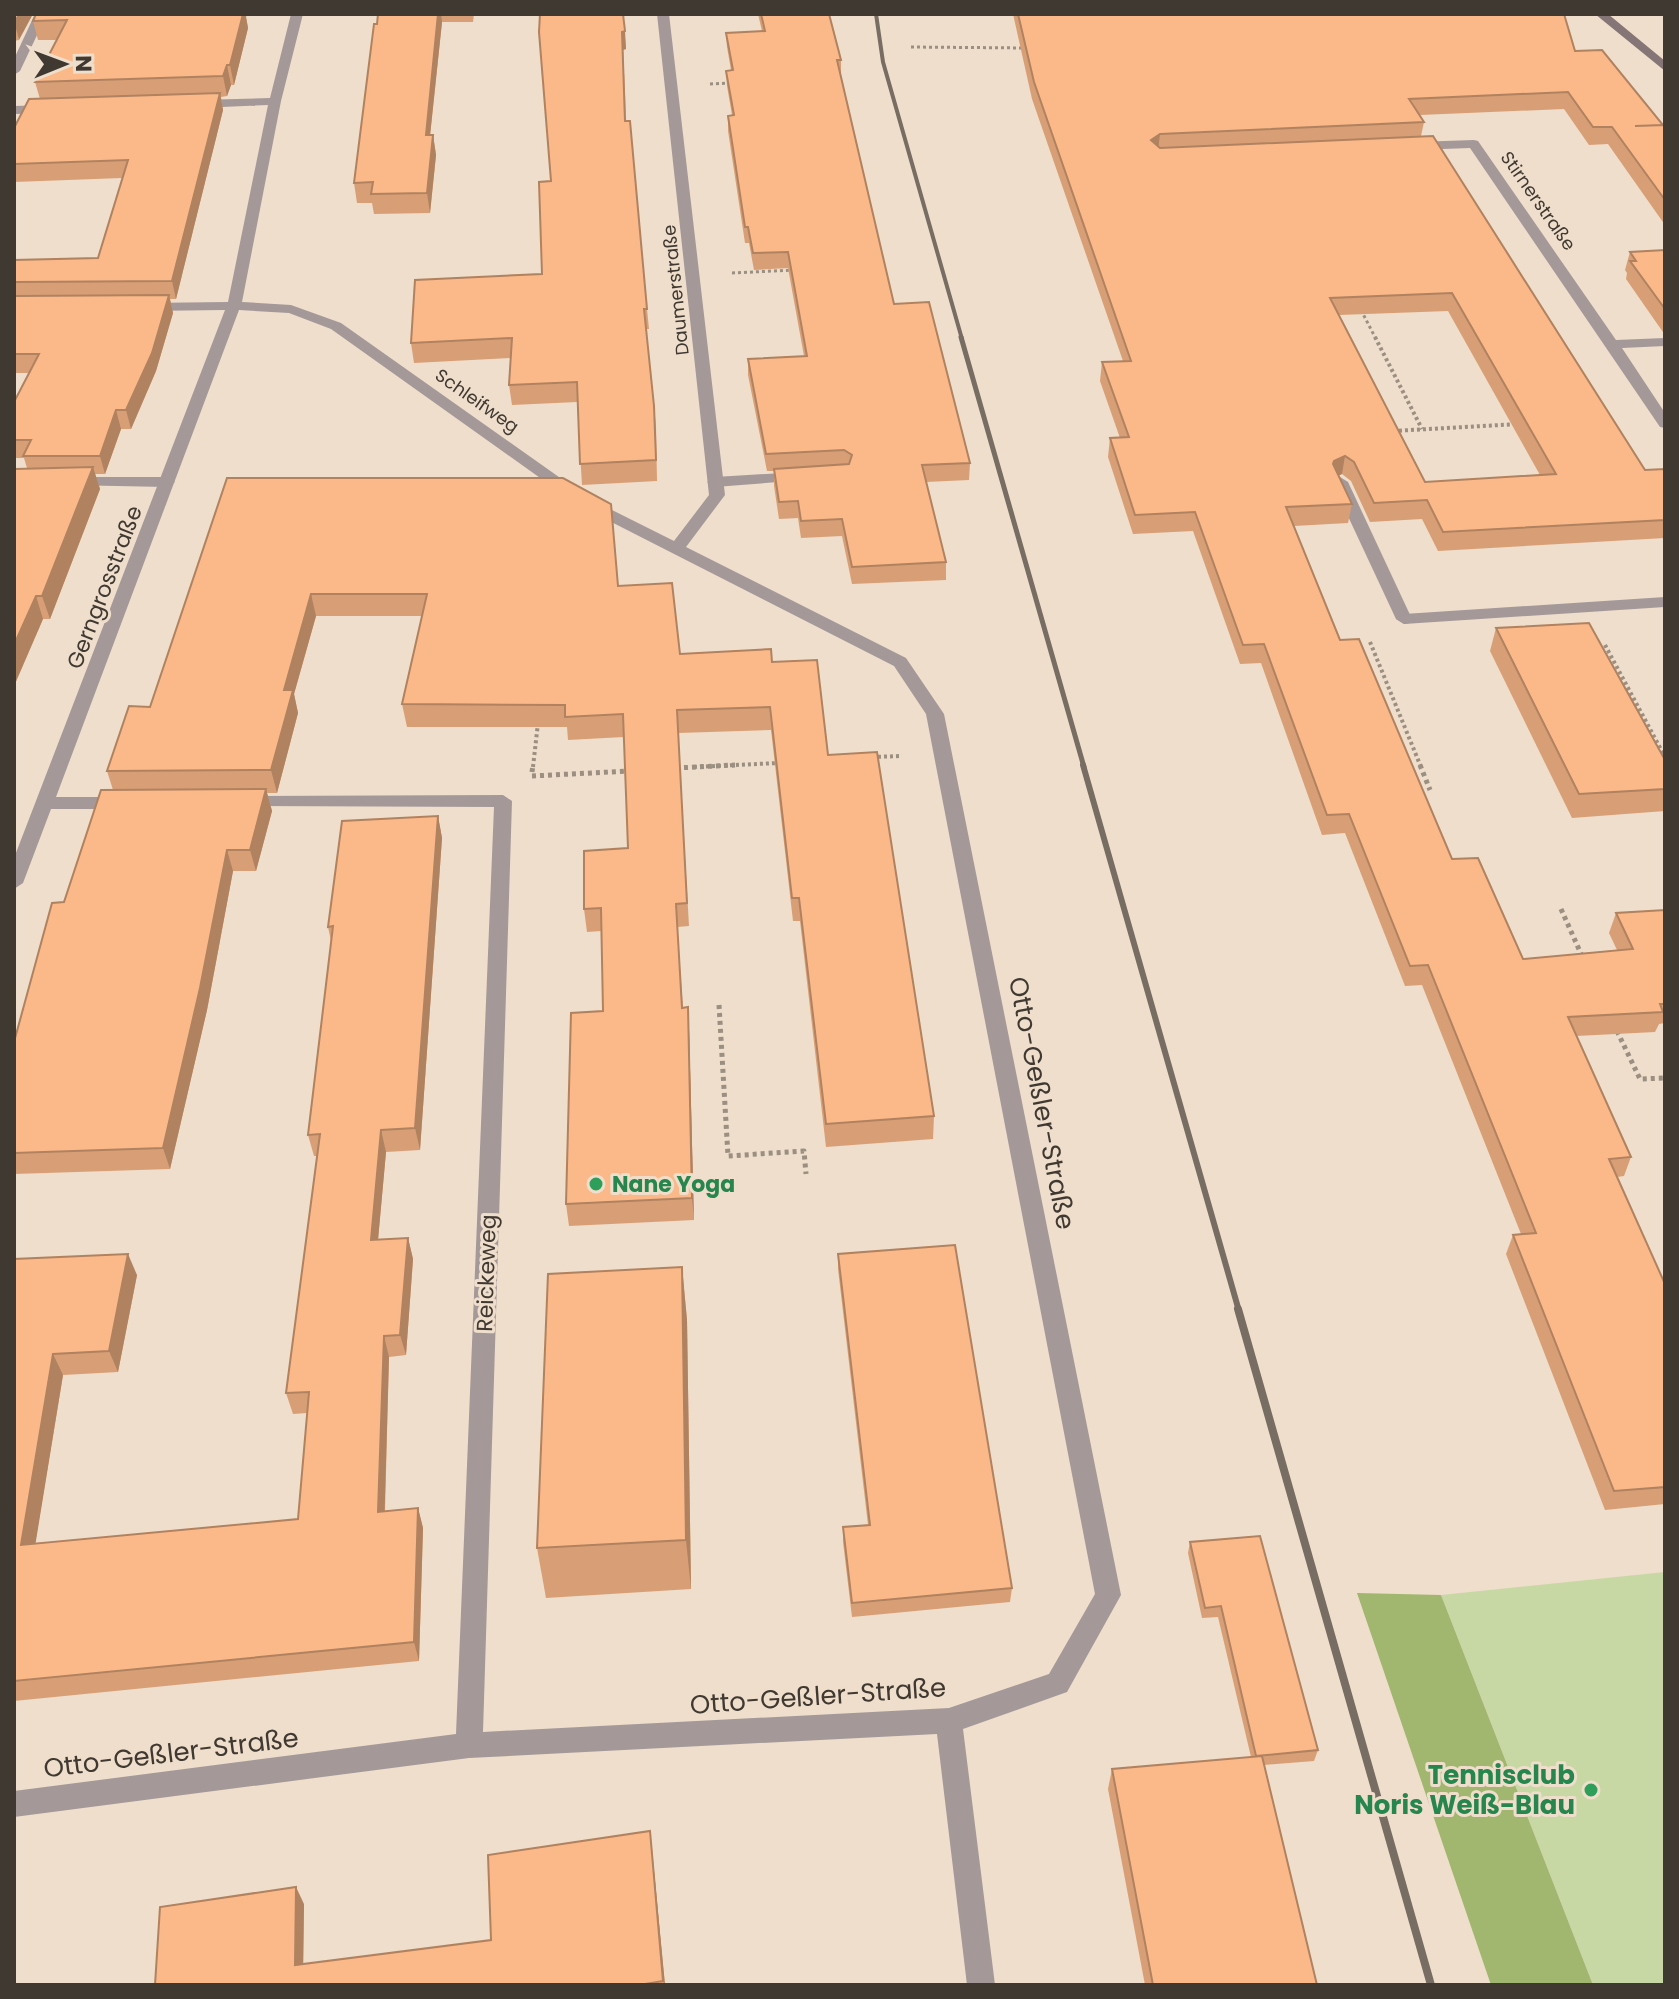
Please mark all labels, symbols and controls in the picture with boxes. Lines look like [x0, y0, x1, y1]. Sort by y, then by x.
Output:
north arrow [24, 24, 104, 104]
text: N [68, 55, 99, 72]
street label: Stirnerstraße [1495, 146, 1582, 255]
street label: Daumerstraße [656, 224, 695, 357]
street label: Schleifweg [430, 363, 524, 439]
street label: Gerngrosstraße [59, 501, 150, 673]
street label: Otto-Geßler-Straße [1000, 974, 1084, 1232]
place label: Nane Yoga [612, 1169, 735, 1200]
marker: Nane Yoga [587, 1175, 605, 1193]
street label: Reickeweg [469, 1214, 504, 1332]
street label: Otto-Geßler-Straße [689, 1669, 947, 1723]
street label: Otto-Geßler-Straße [41, 1719, 301, 1787]
place label: Tennisclub Noris Weiß-Blau [1354, 1757, 1575, 1823]
marker: Tennisclub Noris Weiß-Blau [1582, 1781, 1600, 1799]

